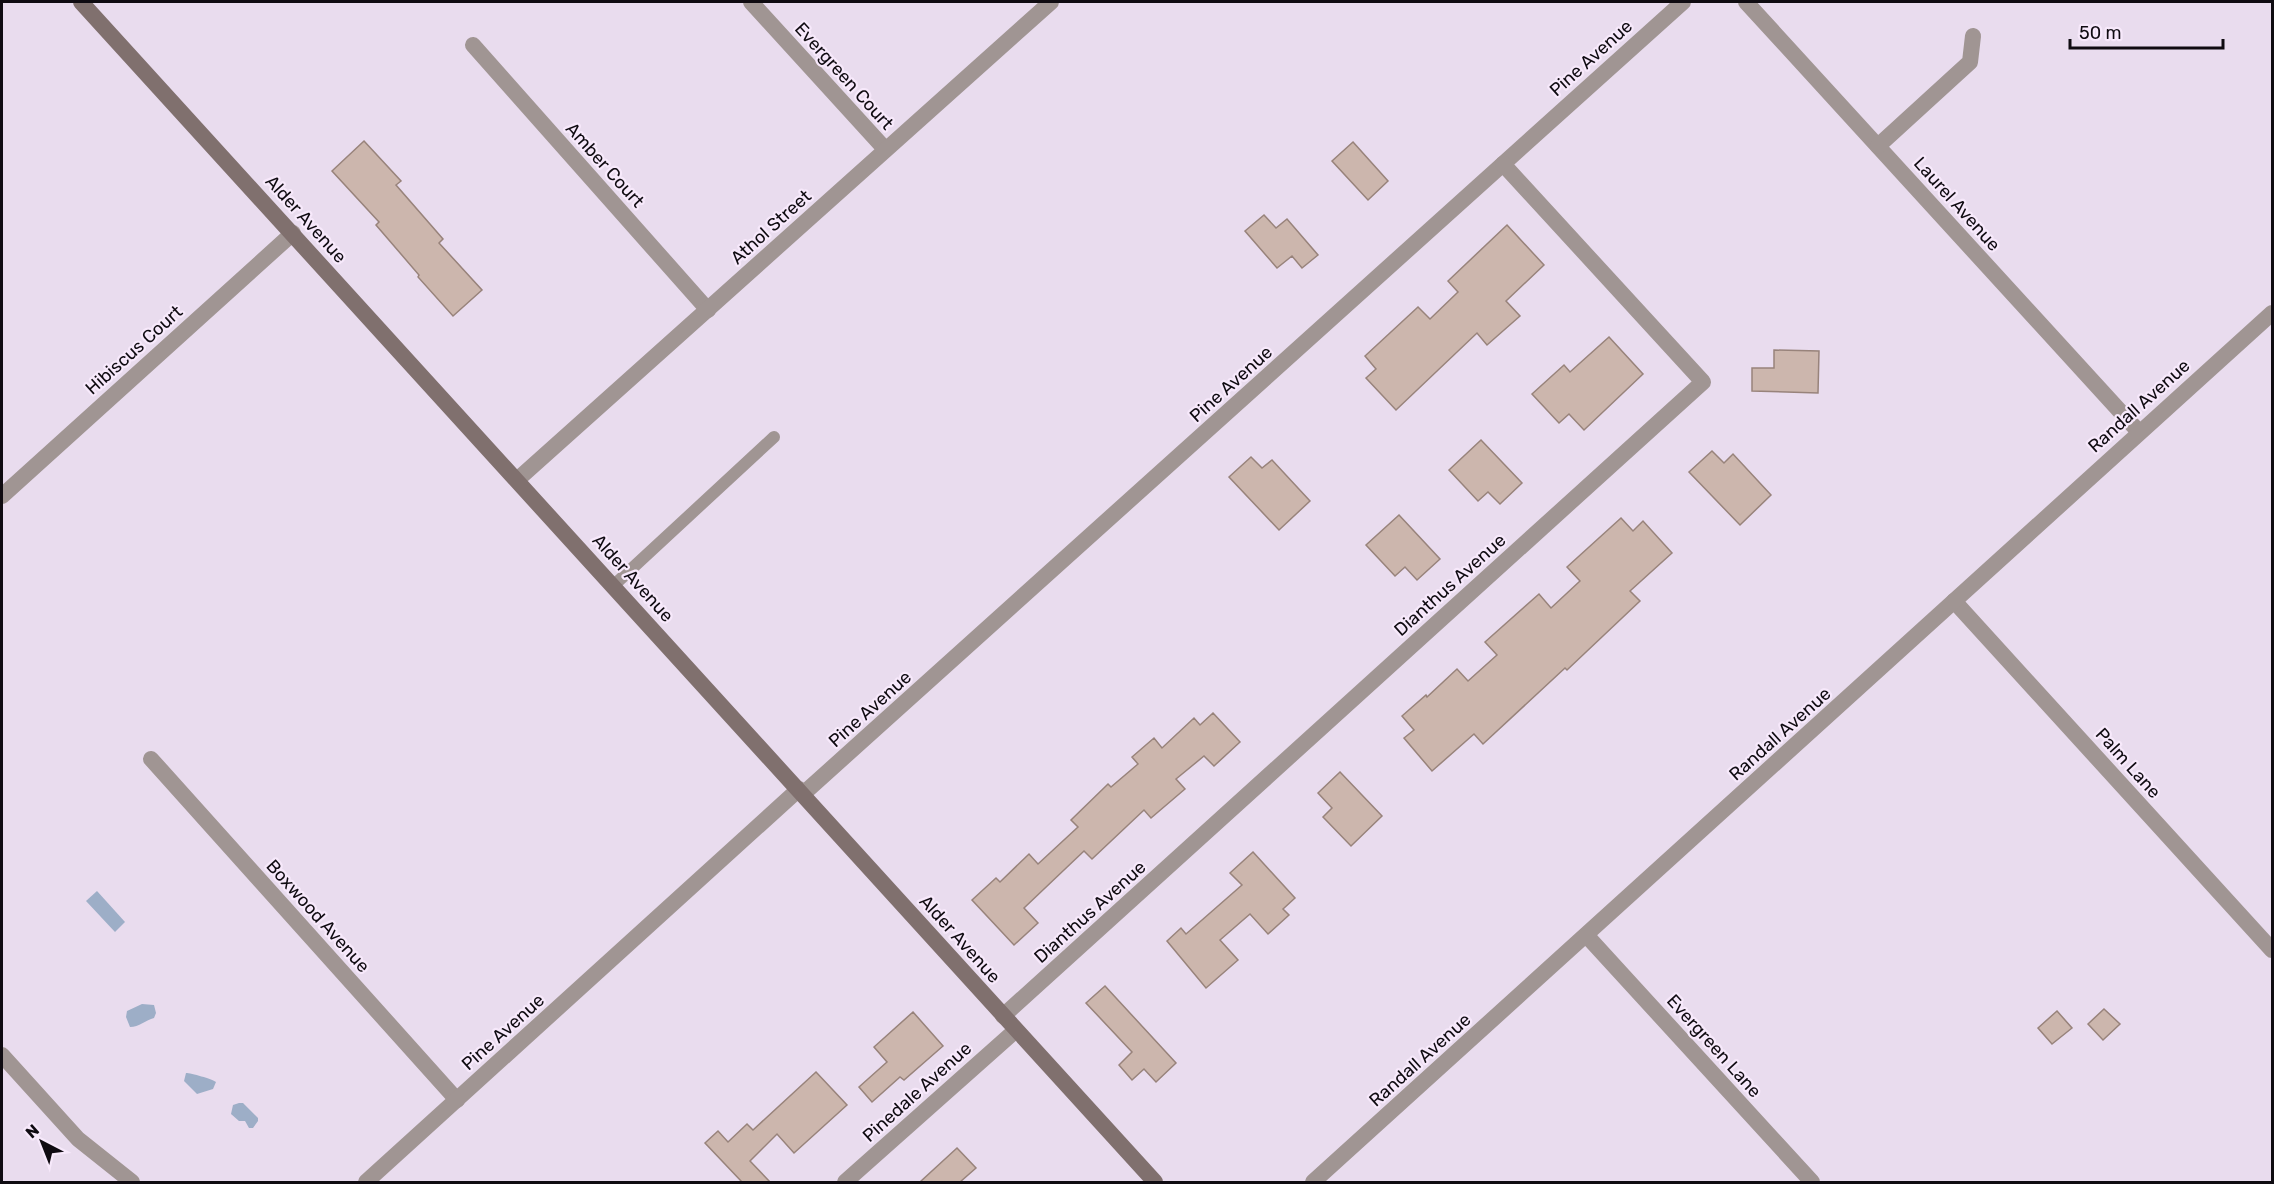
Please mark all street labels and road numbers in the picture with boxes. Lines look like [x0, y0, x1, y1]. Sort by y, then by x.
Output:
street label: Pine Avenue [1545, 15, 1637, 101]
street label: Evergreen Court [790, 18, 898, 134]
street label: Amber Court [561, 118, 649, 212]
street label: Laurel Avenue [1909, 152, 2005, 256]
street label: Alder Avenue [261, 171, 351, 267]
street label: Athol Street [726, 185, 816, 269]
street label: Hibiscus Court [81, 301, 187, 399]
street label: Pine Avenue [1185, 341, 1277, 427]
street label: Randall Avenue [2084, 355, 2194, 457]
street label: Dianthus Avenue [1390, 529, 1510, 641]
street label: Alder Avenue [588, 530, 678, 626]
street label: Pine Avenue [824, 666, 916, 752]
street label: Randall Avenue [1725, 683, 1835, 785]
street label: Palm Lane [2091, 723, 2165, 803]
street label: Boxwood Avenue [262, 855, 374, 977]
street label: Dianthus Avenue [1030, 856, 1150, 968]
street label: Alder Avenue [915, 891, 1005, 987]
street label: Pine Avenue [457, 989, 549, 1075]
street label: Evergreen Lane [1662, 990, 1766, 1102]
street label: Randall Avenue [1365, 1009, 1475, 1111]
street label: Pinedale Avenue [858, 1037, 976, 1147]

